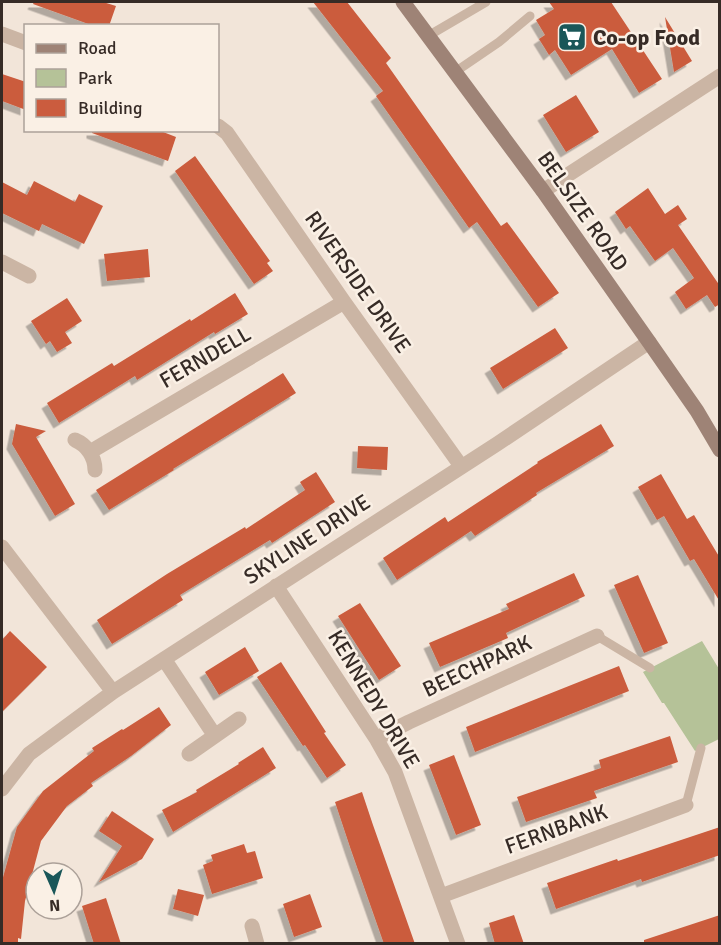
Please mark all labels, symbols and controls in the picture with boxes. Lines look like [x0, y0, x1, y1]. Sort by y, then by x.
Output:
supermarket icon: Co-op Food [556, 21, 588, 53]
legend [24, 24, 219, 132]
place label: Co-op Food [593, 24, 700, 51]
text: Road [78, 37, 117, 59]
text: Park [78, 67, 113, 89]
text: Building [78, 97, 142, 119]
street label: BELSIZE ROAD [532, 146, 634, 276]
street label: RIVERSIDE DRIVE [299, 206, 417, 358]
street label: FERNDELL [154, 320, 256, 394]
street label: SKYLINE DRIVE [239, 488, 375, 590]
street label: KENNEDY DRIVE [322, 625, 426, 773]
street label: BEECHPARK [418, 629, 536, 703]
street label: FERNBANK [501, 798, 611, 860]
north arrow [24, 861, 84, 921]
text: N [49, 895, 61, 915]

